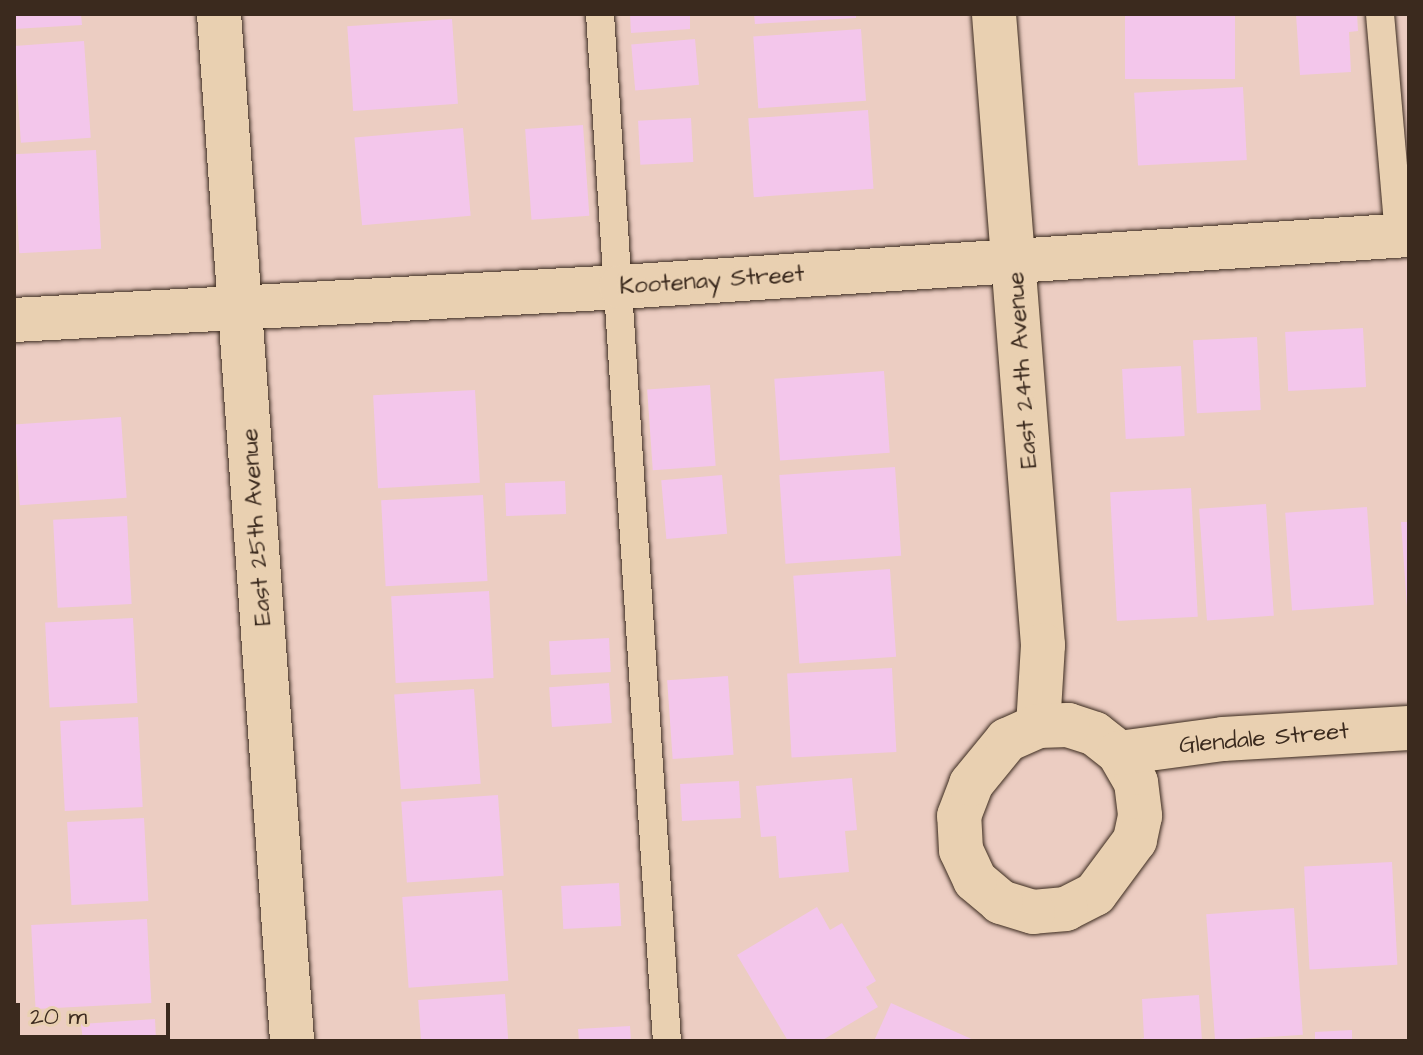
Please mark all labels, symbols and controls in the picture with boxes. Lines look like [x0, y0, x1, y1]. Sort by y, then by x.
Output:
street label: Kootenay Street [619, 260, 805, 302]
street label: East 24th Avenue [1002, 271, 1044, 469]
street label: East 25th Avenue [236, 427, 278, 627]
street label: Glendale Street [1178, 717, 1350, 761]
scale bar [20, 987, 174, 1037]
text: 20 m [30, 1000, 87, 1034]

